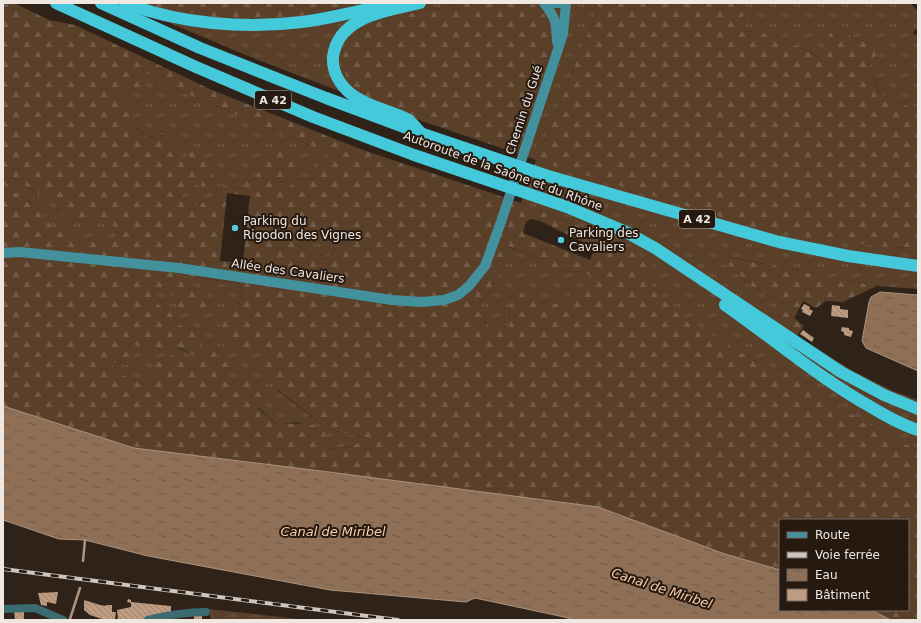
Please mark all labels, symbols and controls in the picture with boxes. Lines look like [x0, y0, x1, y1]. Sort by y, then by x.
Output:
street label: Chemin du Gué [503, 64, 545, 156]
road number: A 42 [255, 91, 291, 109]
street label: Autoroute de la Saône et du Rhône [401, 128, 605, 214]
road number: A 42 [679, 210, 715, 228]
place label: Parking du Rigodon des Vignes [243, 214, 361, 242]
marker: Parking du Rigodon des Vignes [230, 223, 240, 233]
place label: Parking des Cavaliers [569, 226, 639, 254]
marker: Parking des Cavaliers [556, 235, 566, 245]
street label: Allée des Cavaliers [231, 256, 345, 286]
legend [779, 519, 909, 611]
water label: Canal de Miribel [280, 524, 386, 539]
text: Route [815, 528, 850, 542]
text: Voie ferrée [815, 548, 880, 562]
water label: Canal de Miribel [610, 565, 714, 612]
text: Eau [815, 568, 838, 582]
text: Bâtiment [815, 588, 870, 602]

